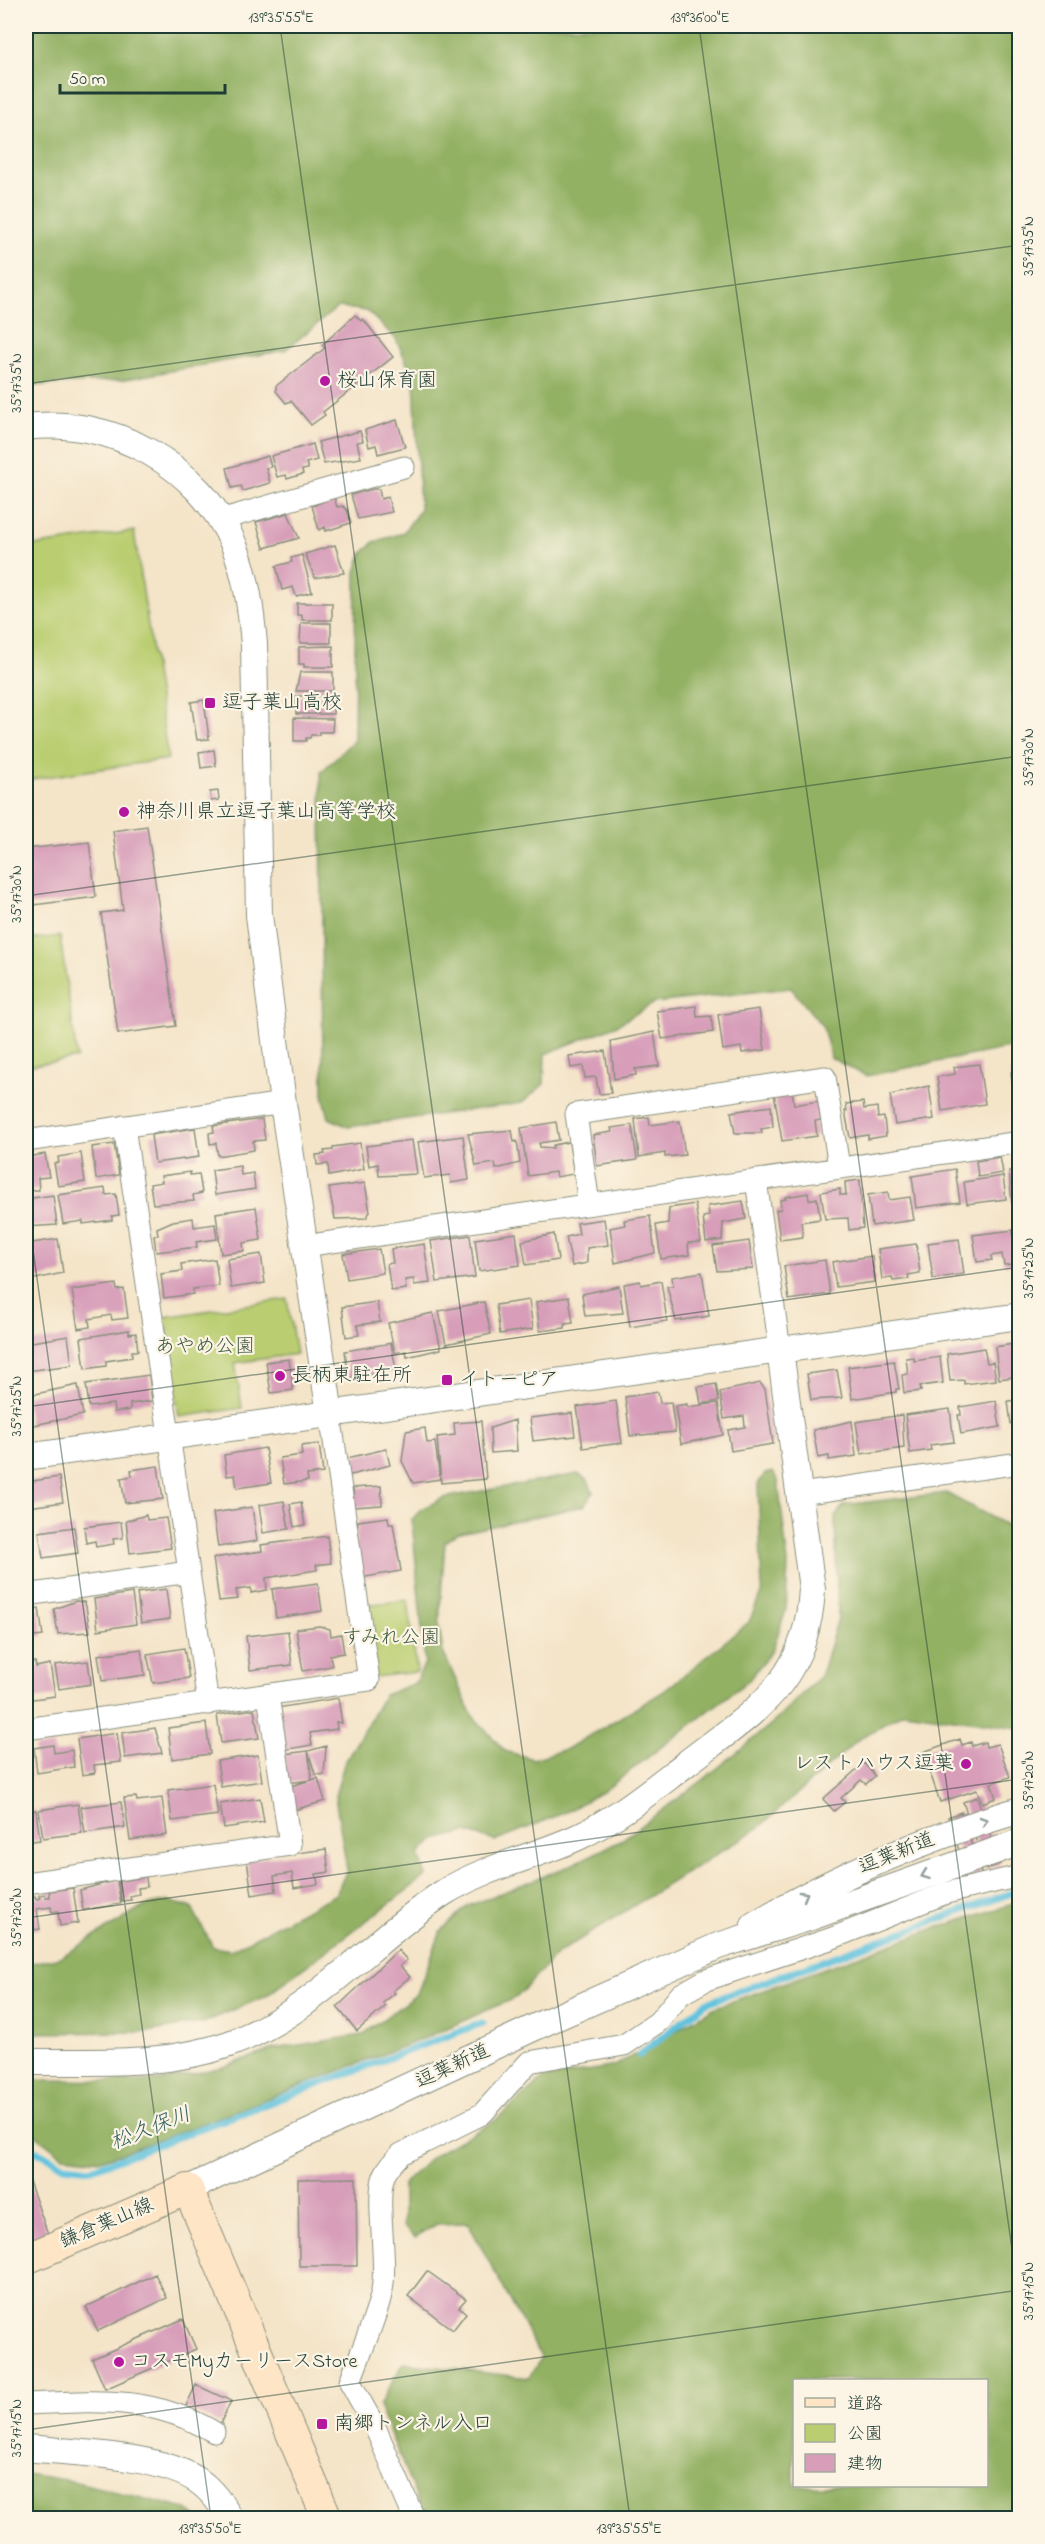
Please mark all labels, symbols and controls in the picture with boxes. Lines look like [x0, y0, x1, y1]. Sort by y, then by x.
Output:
text: 139°35'55"E [248, 7, 314, 29]
text: 139°36'00"E [670, 7, 730, 29]
scale bar [60, 57, 225, 95]
text: 50 m [69, 67, 106, 93]
text: 35°17'35"N [1018, 216, 1040, 276]
text: 35°17'35"N [6, 353, 28, 413]
place label: 桜山保育園 [337, 367, 437, 396]
marker: 桜山保育園 [318, 374, 332, 388]
place label: 逗子葉山高校 [222, 689, 342, 718]
marker: 逗子葉山高校 [203, 696, 217, 710]
text: 35°17'30"N [1018, 728, 1040, 786]
place label: 神奈川県立逗子葉山高等学校 [136, 798, 396, 827]
marker: 神奈川県立逗子葉山高等学校 [117, 805, 131, 819]
text: 35°17'30"N [6, 865, 28, 923]
text: 35°17'25"N [1018, 1238, 1040, 1299]
park label: あやめ公園 [155, 1333, 255, 1362]
place label: 長柄東駐在所 [292, 1362, 412, 1391]
place label: イトーピア [459, 1366, 559, 1395]
marker: 長柄東駐在所 [273, 1369, 287, 1383]
marker: イトーピア [440, 1373, 454, 1387]
text: 35°17'25"N [6, 1376, 28, 1437]
park label: すみれ公園 [342, 1624, 440, 1653]
place label: レストハウス逗葉 [794, 1750, 954, 1779]
text: 35°17'20"N [1018, 1751, 1040, 1809]
marker: レストハウス逗葉 [959, 1757, 973, 1771]
one-way arrow [978, 1816, 989, 1828]
street label: 逗葉新道 [854, 1826, 940, 1882]
one-way arrow [920, 1867, 930, 1880]
text: 35°17'20"N [6, 1888, 28, 1946]
one-way arrow [798, 1890, 808, 1902]
street label: 逗葉新道 [411, 2037, 495, 2097]
water label: 松久保川 [106, 2100, 196, 2158]
street label: 鎌倉葉山線 [55, 2191, 159, 2257]
text: 35°17'15"N [1018, 2262, 1040, 2320]
place label: コスモMyカーリースStore [131, 2348, 357, 2377]
marker: コスモMyカーリースStore [112, 2355, 126, 2369]
legend [793, 2379, 988, 2487]
text: 道路 [847, 2392, 883, 2418]
text: 35°17'15"N [6, 2399, 28, 2457]
place label: 南郷トンネル入口 [334, 2410, 492, 2439]
marker: 南郷トンネル入口 [315, 2417, 329, 2431]
text: 公園 [847, 2422, 883, 2448]
text: 建物 [847, 2452, 883, 2478]
text: 139°35'50"E [178, 2518, 242, 2540]
text: 139°35'55"E [596, 2518, 662, 2540]

